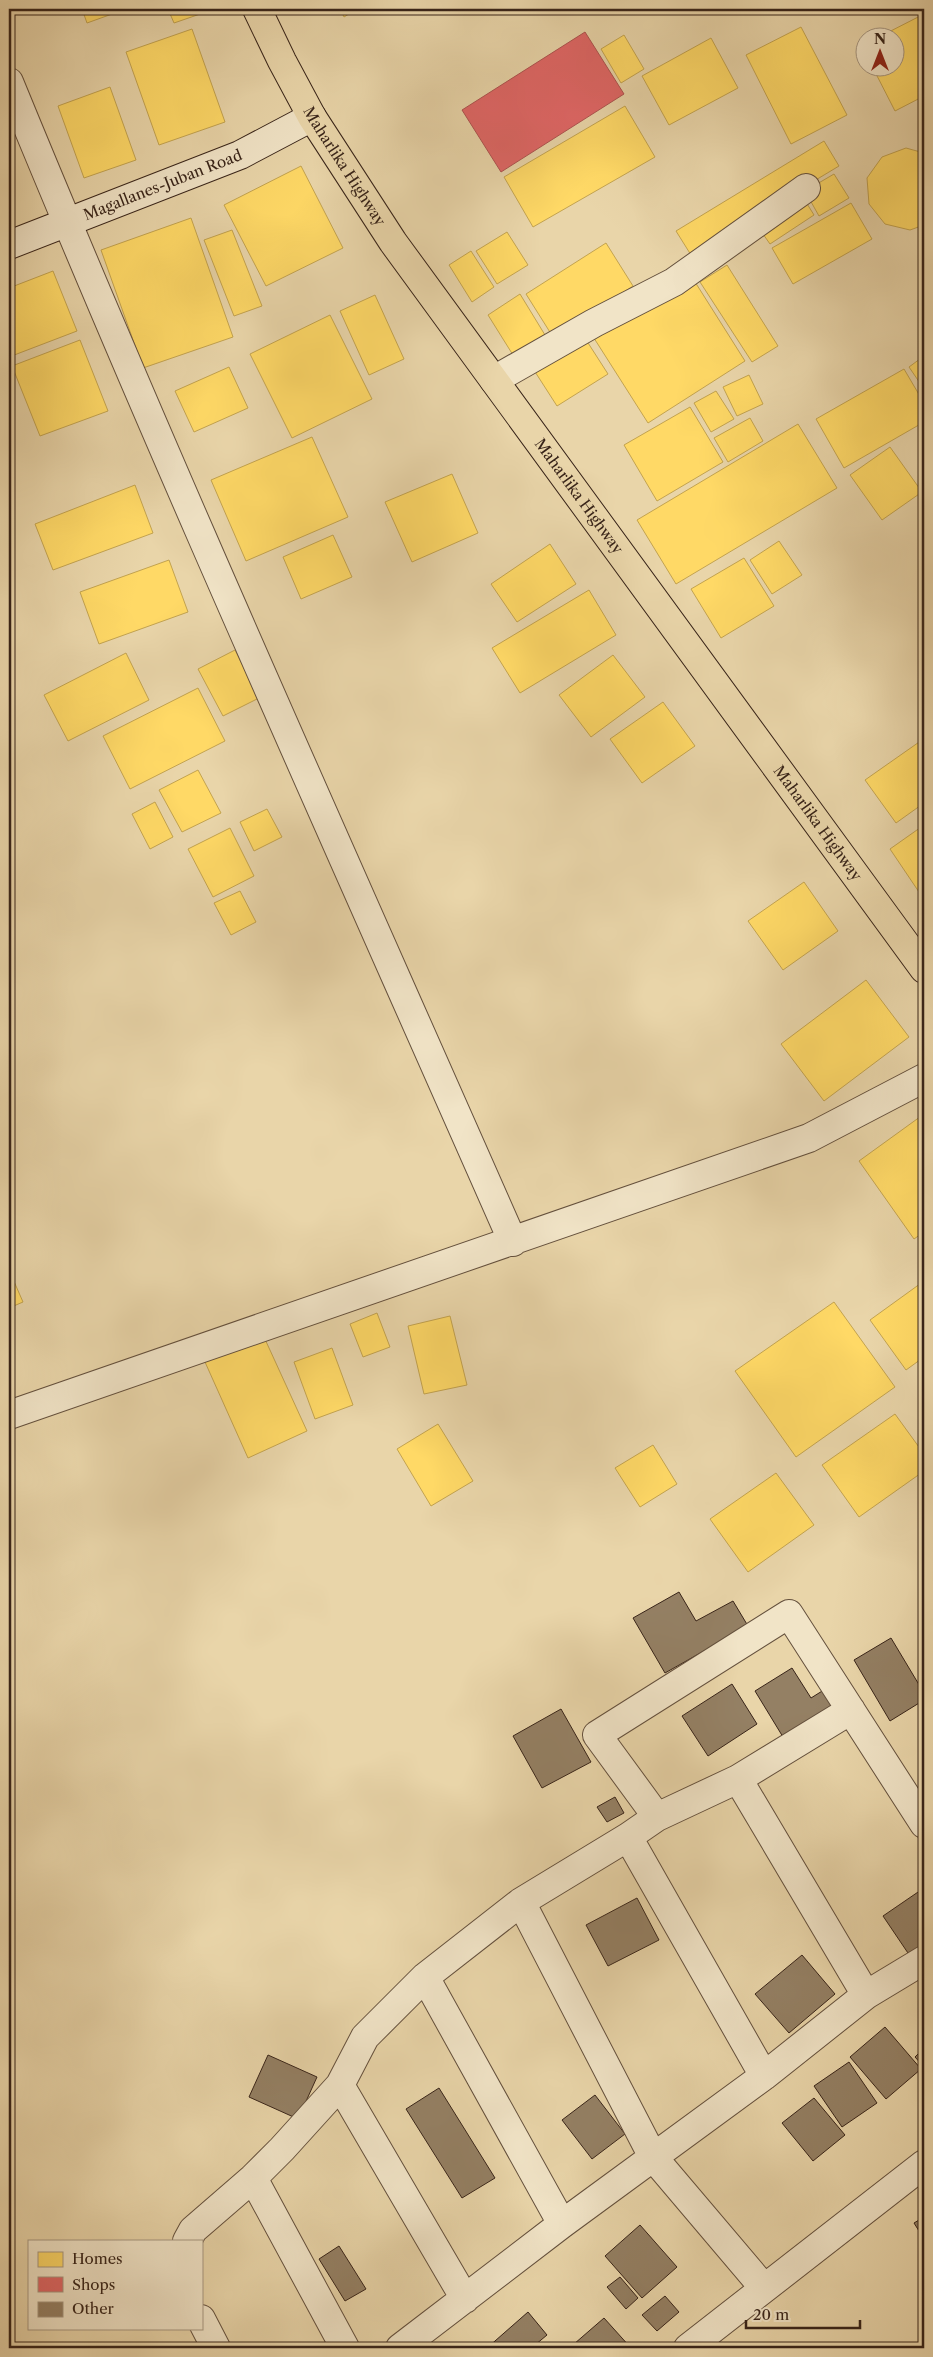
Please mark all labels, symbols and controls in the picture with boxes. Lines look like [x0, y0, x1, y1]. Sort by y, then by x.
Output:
north arrow [856, 28, 906, 78]
text: N [874, 30, 886, 48]
street label: Maharlika Highway [299, 103, 390, 230]
street label: Magallanes-Juban Road [81, 145, 245, 224]
street label: Maharlika Highway [531, 435, 628, 558]
street label: Maharlika Highway [770, 762, 867, 885]
legend [28, 2240, 202, 2330]
text: Homes [72, 2249, 123, 2268]
text: Shops [72, 2275, 115, 2294]
scale bar [746, 2297, 859, 2329]
text: Other [72, 2299, 115, 2318]
text: 20 m [753, 2305, 789, 2324]

